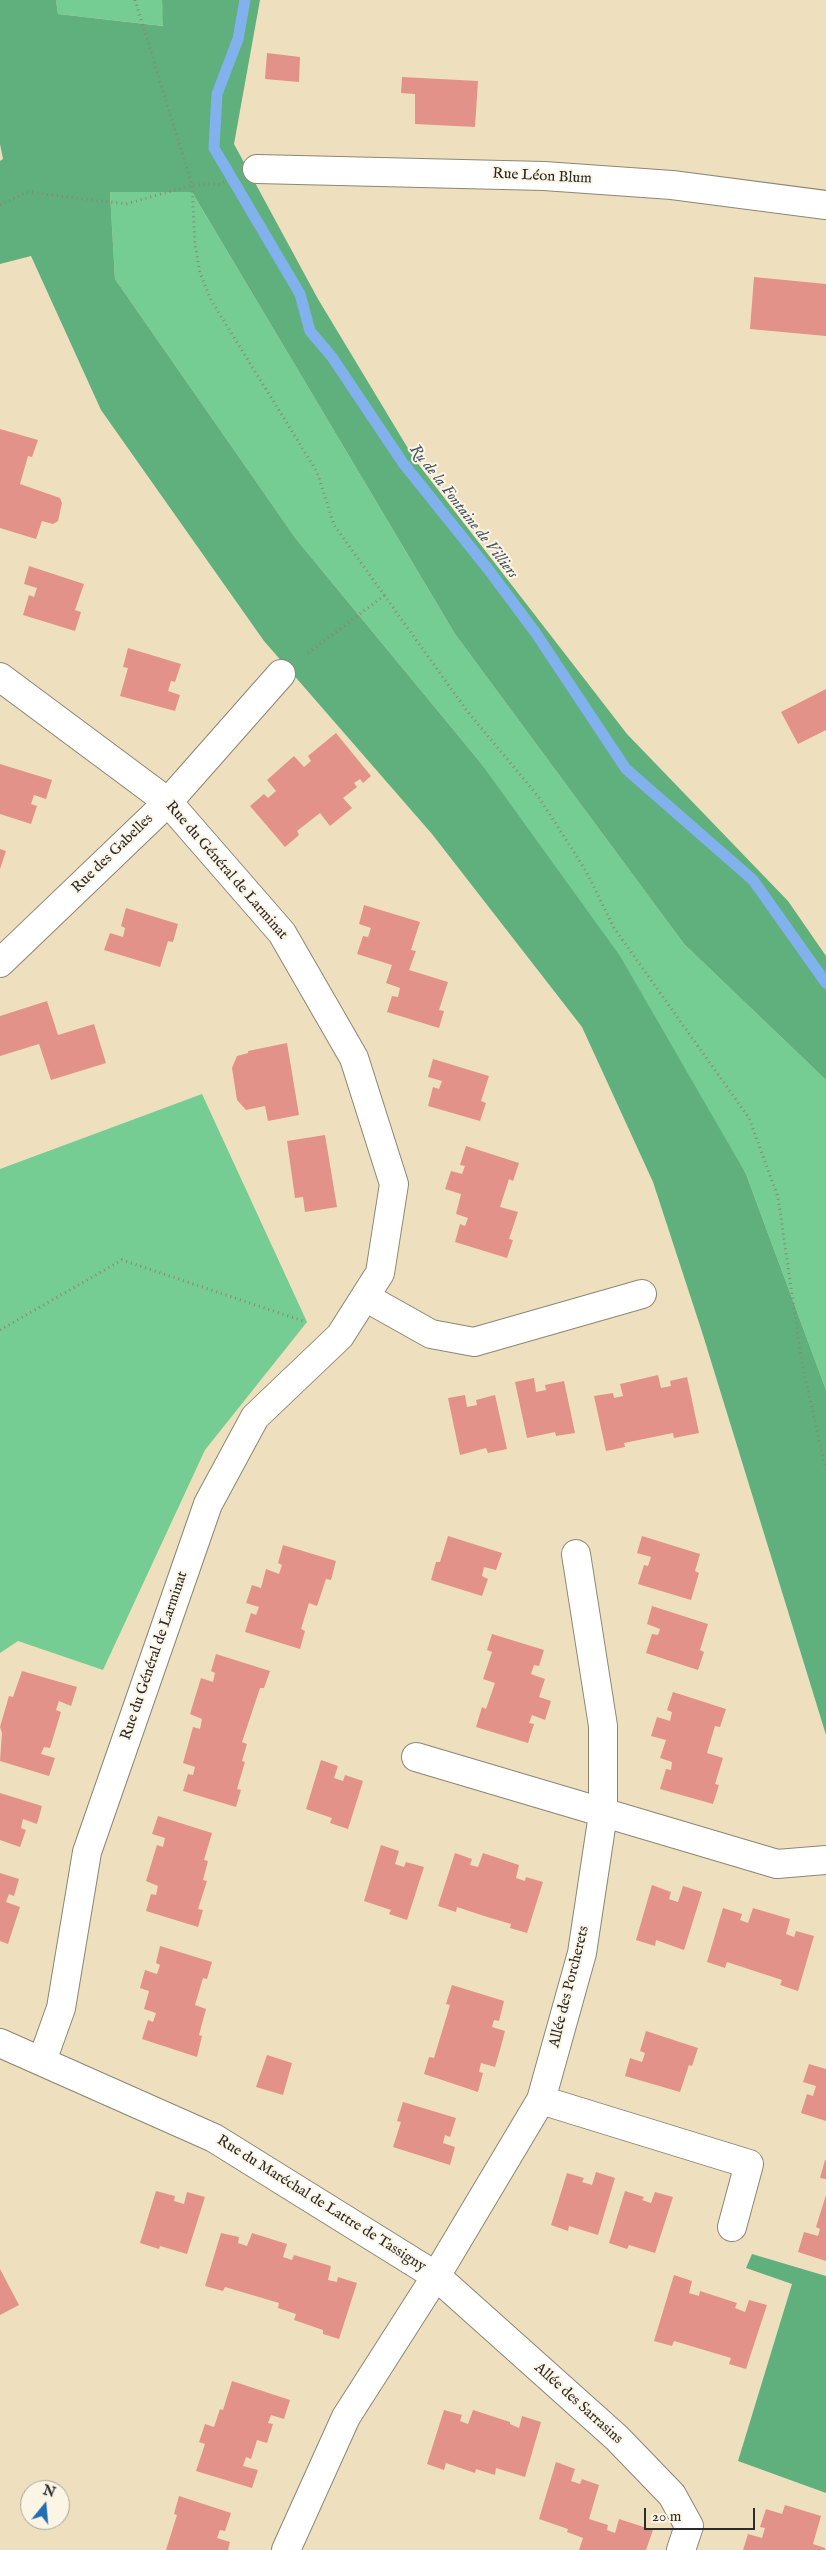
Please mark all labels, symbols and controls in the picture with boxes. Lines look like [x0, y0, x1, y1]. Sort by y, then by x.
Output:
street label: Rue Léon Blum [492, 165, 592, 189]
water label: Ru de la Fontaine de Villiers [405, 441, 521, 583]
street label: Rue du Général de Larminat [161, 798, 291, 944]
street label: Rue des Gabelles [69, 811, 157, 897]
street label: Rue du Général de Larminat [118, 1569, 192, 1743]
street label: Allée des Porcherets [546, 1924, 594, 2050]
street label: Rue du Maréchal de Lattre de Tassigny [213, 2132, 429, 2276]
street label: Allée des Sarrasins [530, 2360, 626, 2448]
north arrow [20, 2480, 70, 2530]
text: N [41, 2481, 58, 2502]
scale bar [646, 2498, 757, 2530]
text: 20 m [652, 2507, 681, 2526]

